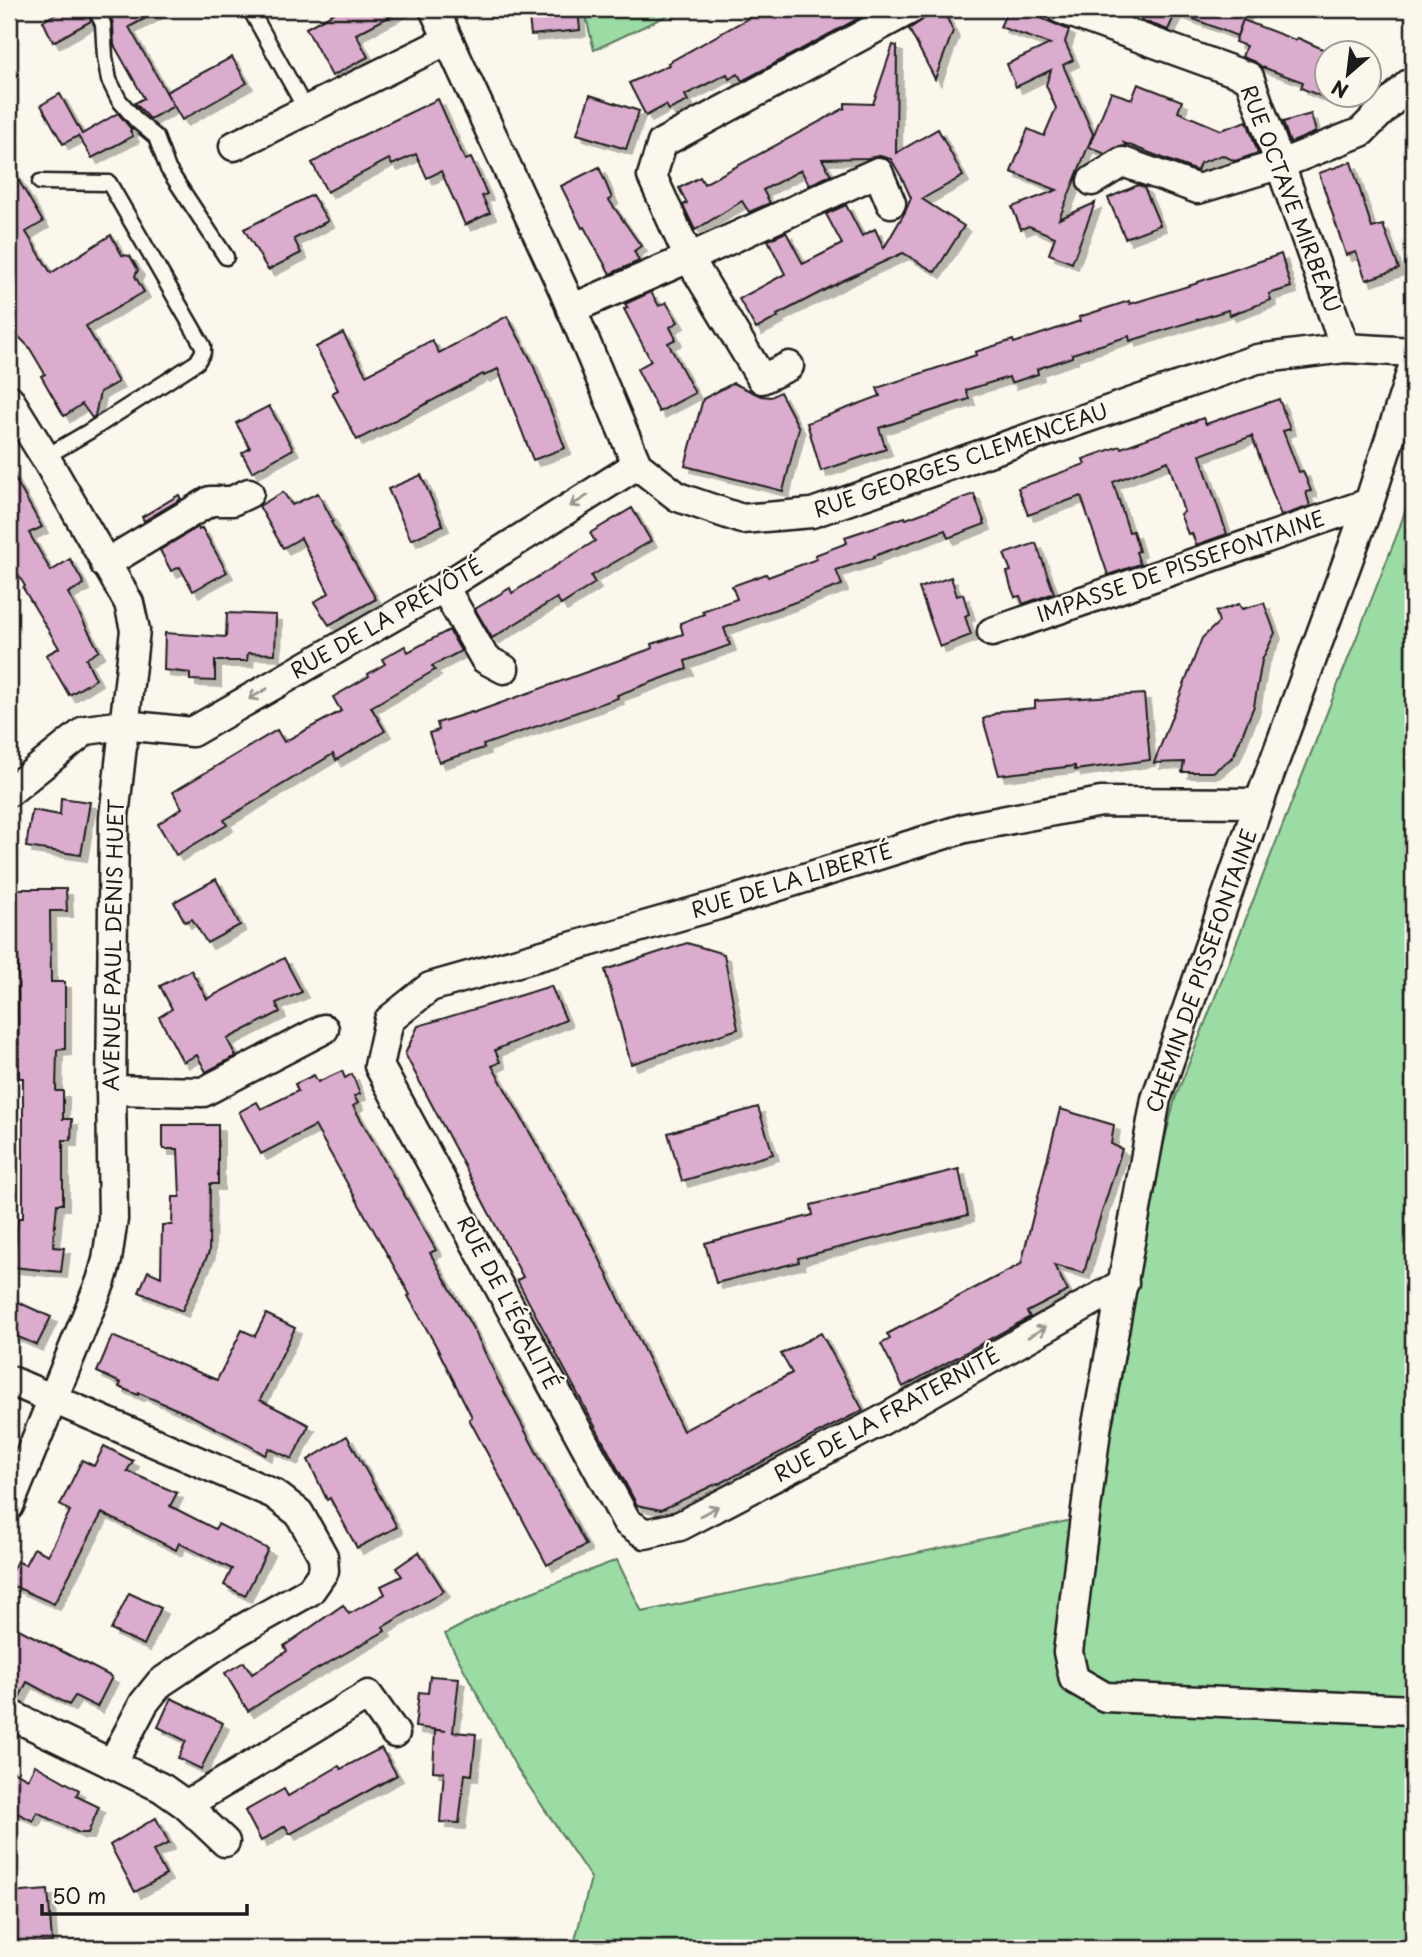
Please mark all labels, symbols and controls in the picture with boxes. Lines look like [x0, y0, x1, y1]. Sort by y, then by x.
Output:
north arrow [1314, 38, 1384, 108]
text: N [1326, 74, 1353, 106]
street label: RUE OCTAVE MIRBEAU [1234, 80, 1350, 317]
street label: RUE GEORGES CLEMENCEAU [809, 394, 1112, 525]
one-way arrow [570, 494, 589, 509]
street label: IMPASSE DE PISSEFONTAINE [1032, 501, 1329, 629]
street label: RUE DE LA PRÉVÔTÉ [284, 549, 488, 686]
one-way arrow [248, 688, 269, 701]
street label: AVENUE PAUL DENIS HUET [93, 798, 131, 1091]
street label: CHEMIN DE PISSEFONTAINE [1136, 824, 1264, 1117]
street label: RUE DE LA LIBERTÉ [687, 833, 896, 925]
street label: RUE DE L'ÉGALITÉ [450, 1209, 569, 1395]
one-way arrow [1027, 1325, 1047, 1339]
street label: RUE DE LA FRATERNITÉ [767, 1338, 1005, 1489]
one-way arrow [698, 1504, 718, 1518]
scale bar [42, 1873, 247, 1917]
text: 50 m [52, 1879, 106, 1911]

